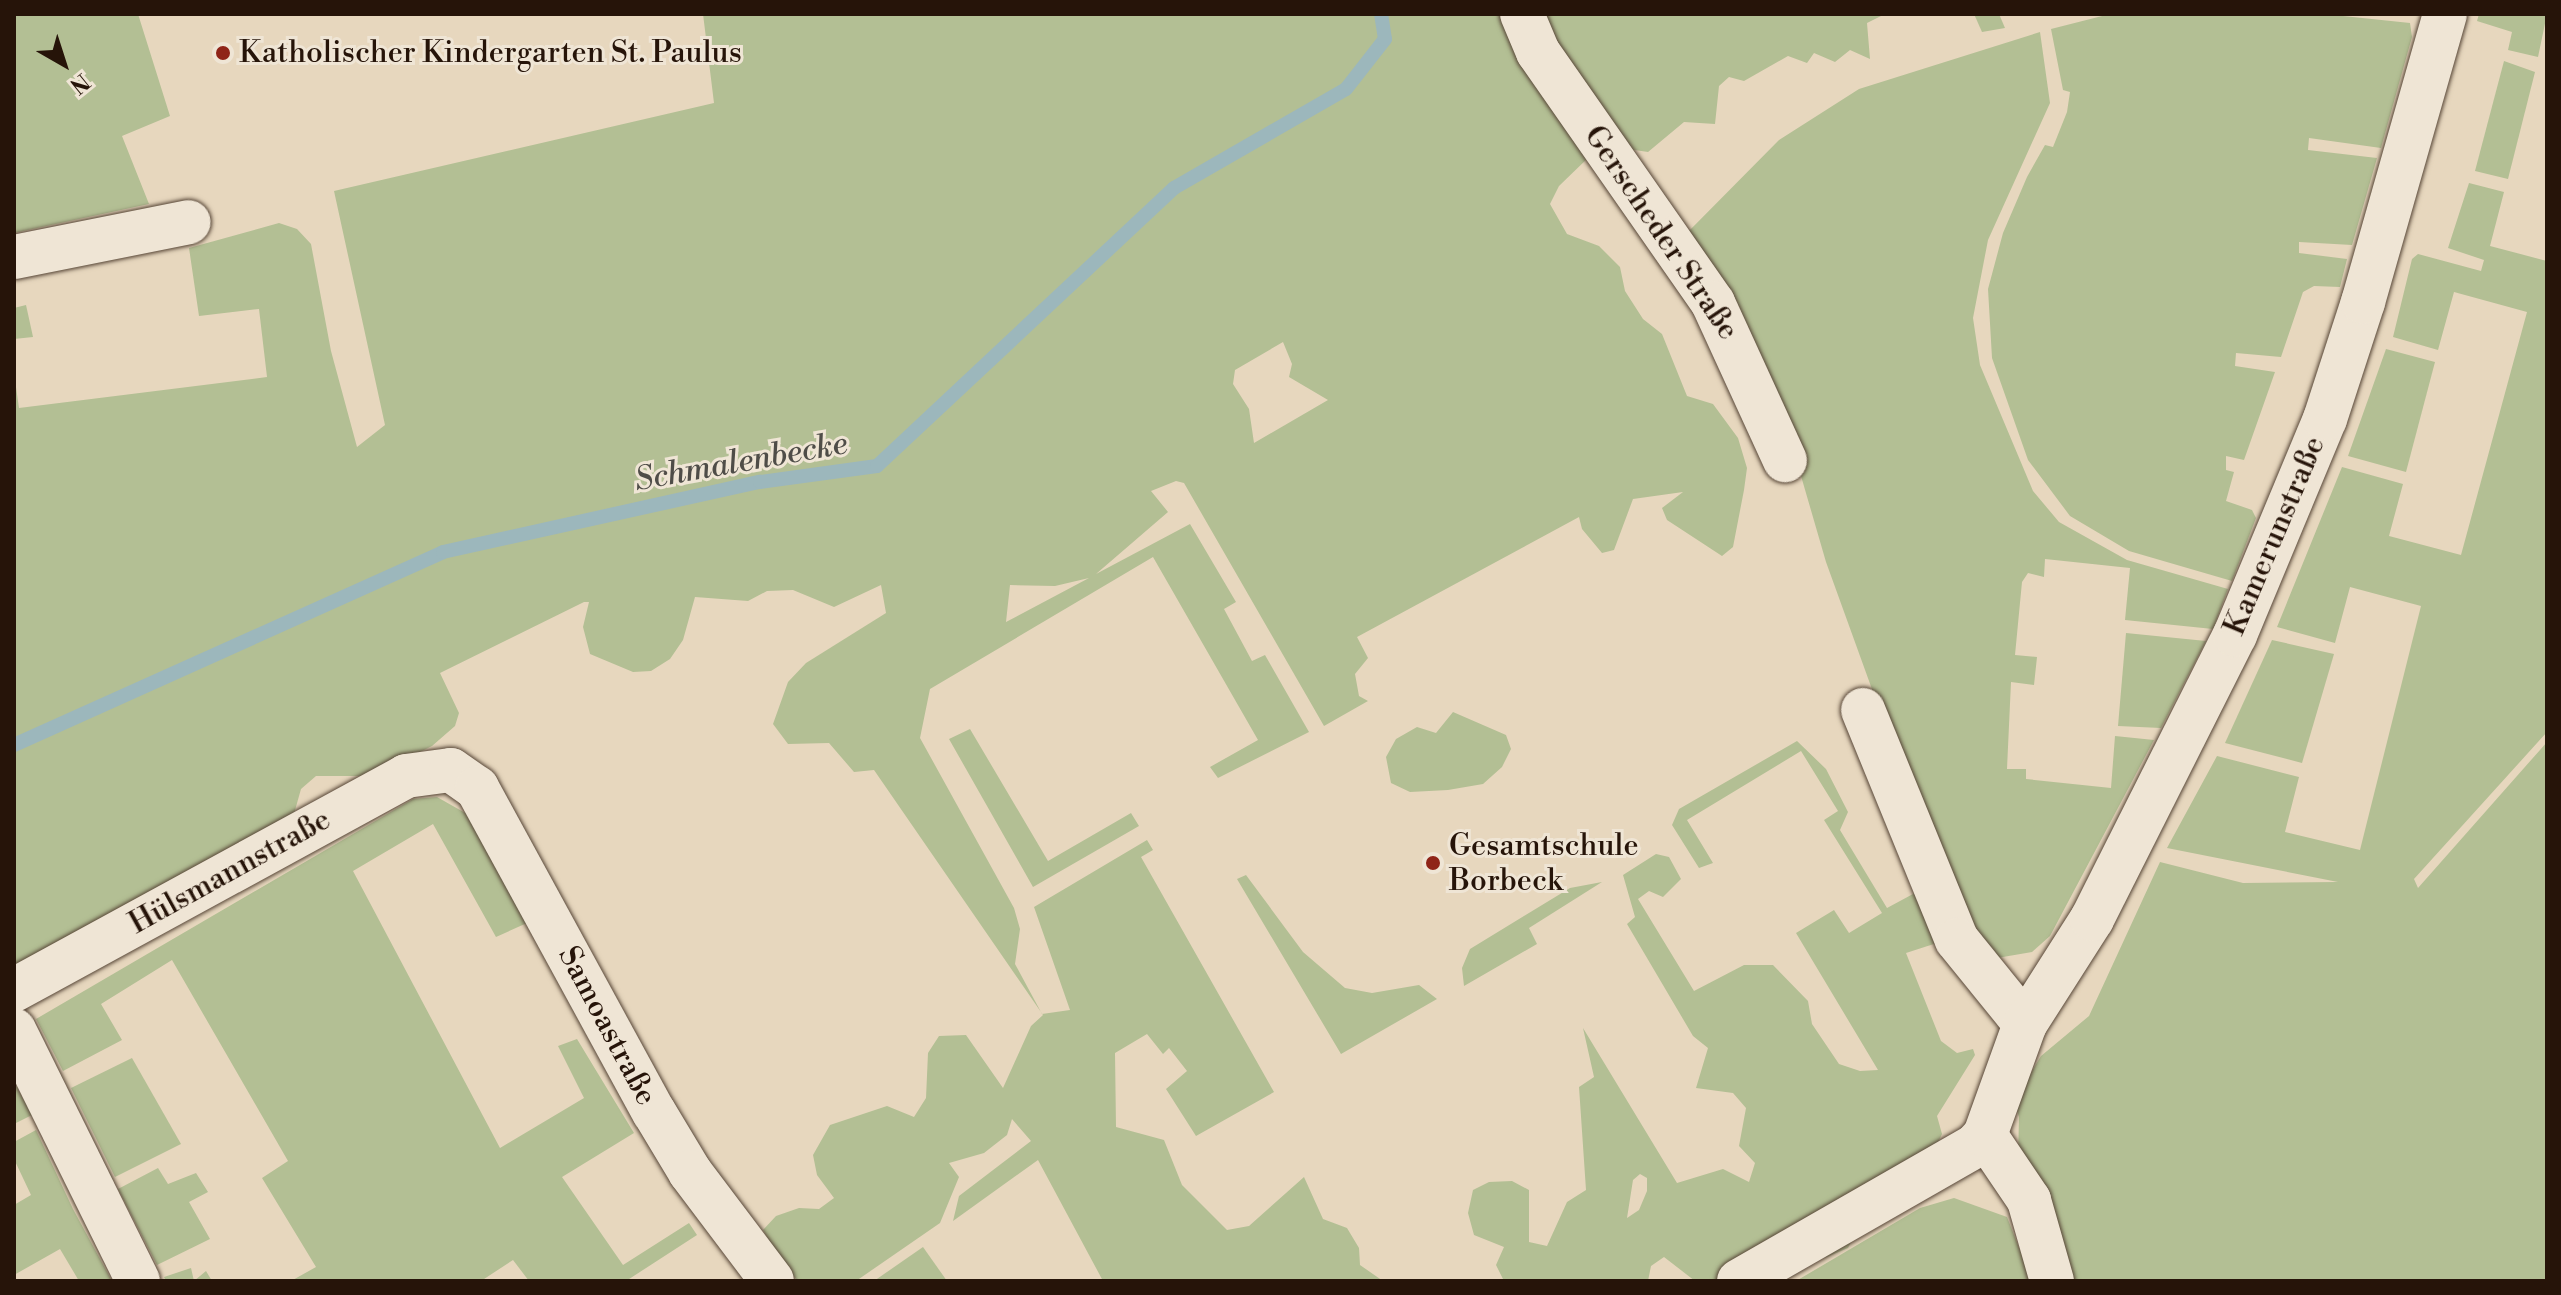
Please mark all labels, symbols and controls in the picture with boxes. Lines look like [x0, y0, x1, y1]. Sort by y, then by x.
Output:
north arrow [24, 24, 104, 104]
place label: Katholischer Kindergarten St. Paulus [239, 35, 742, 71]
marker: Katholischer Kindergarten St. Paulus [214, 44, 232, 62]
text: N [64, 67, 95, 99]
street label: Gerscheder Straße [1576, 119, 1746, 347]
water label: Schmalenbecke [632, 424, 850, 500]
street label: Kamerunstraße [2217, 431, 2333, 641]
street label: Hülsmannstraße [123, 802, 337, 942]
place label: Gesamtschule Borbeck [1449, 828, 1639, 898]
marker: Gesamtschule Borbeck [1424, 854, 1442, 872]
street label: Samoastraße [550, 940, 664, 1112]

